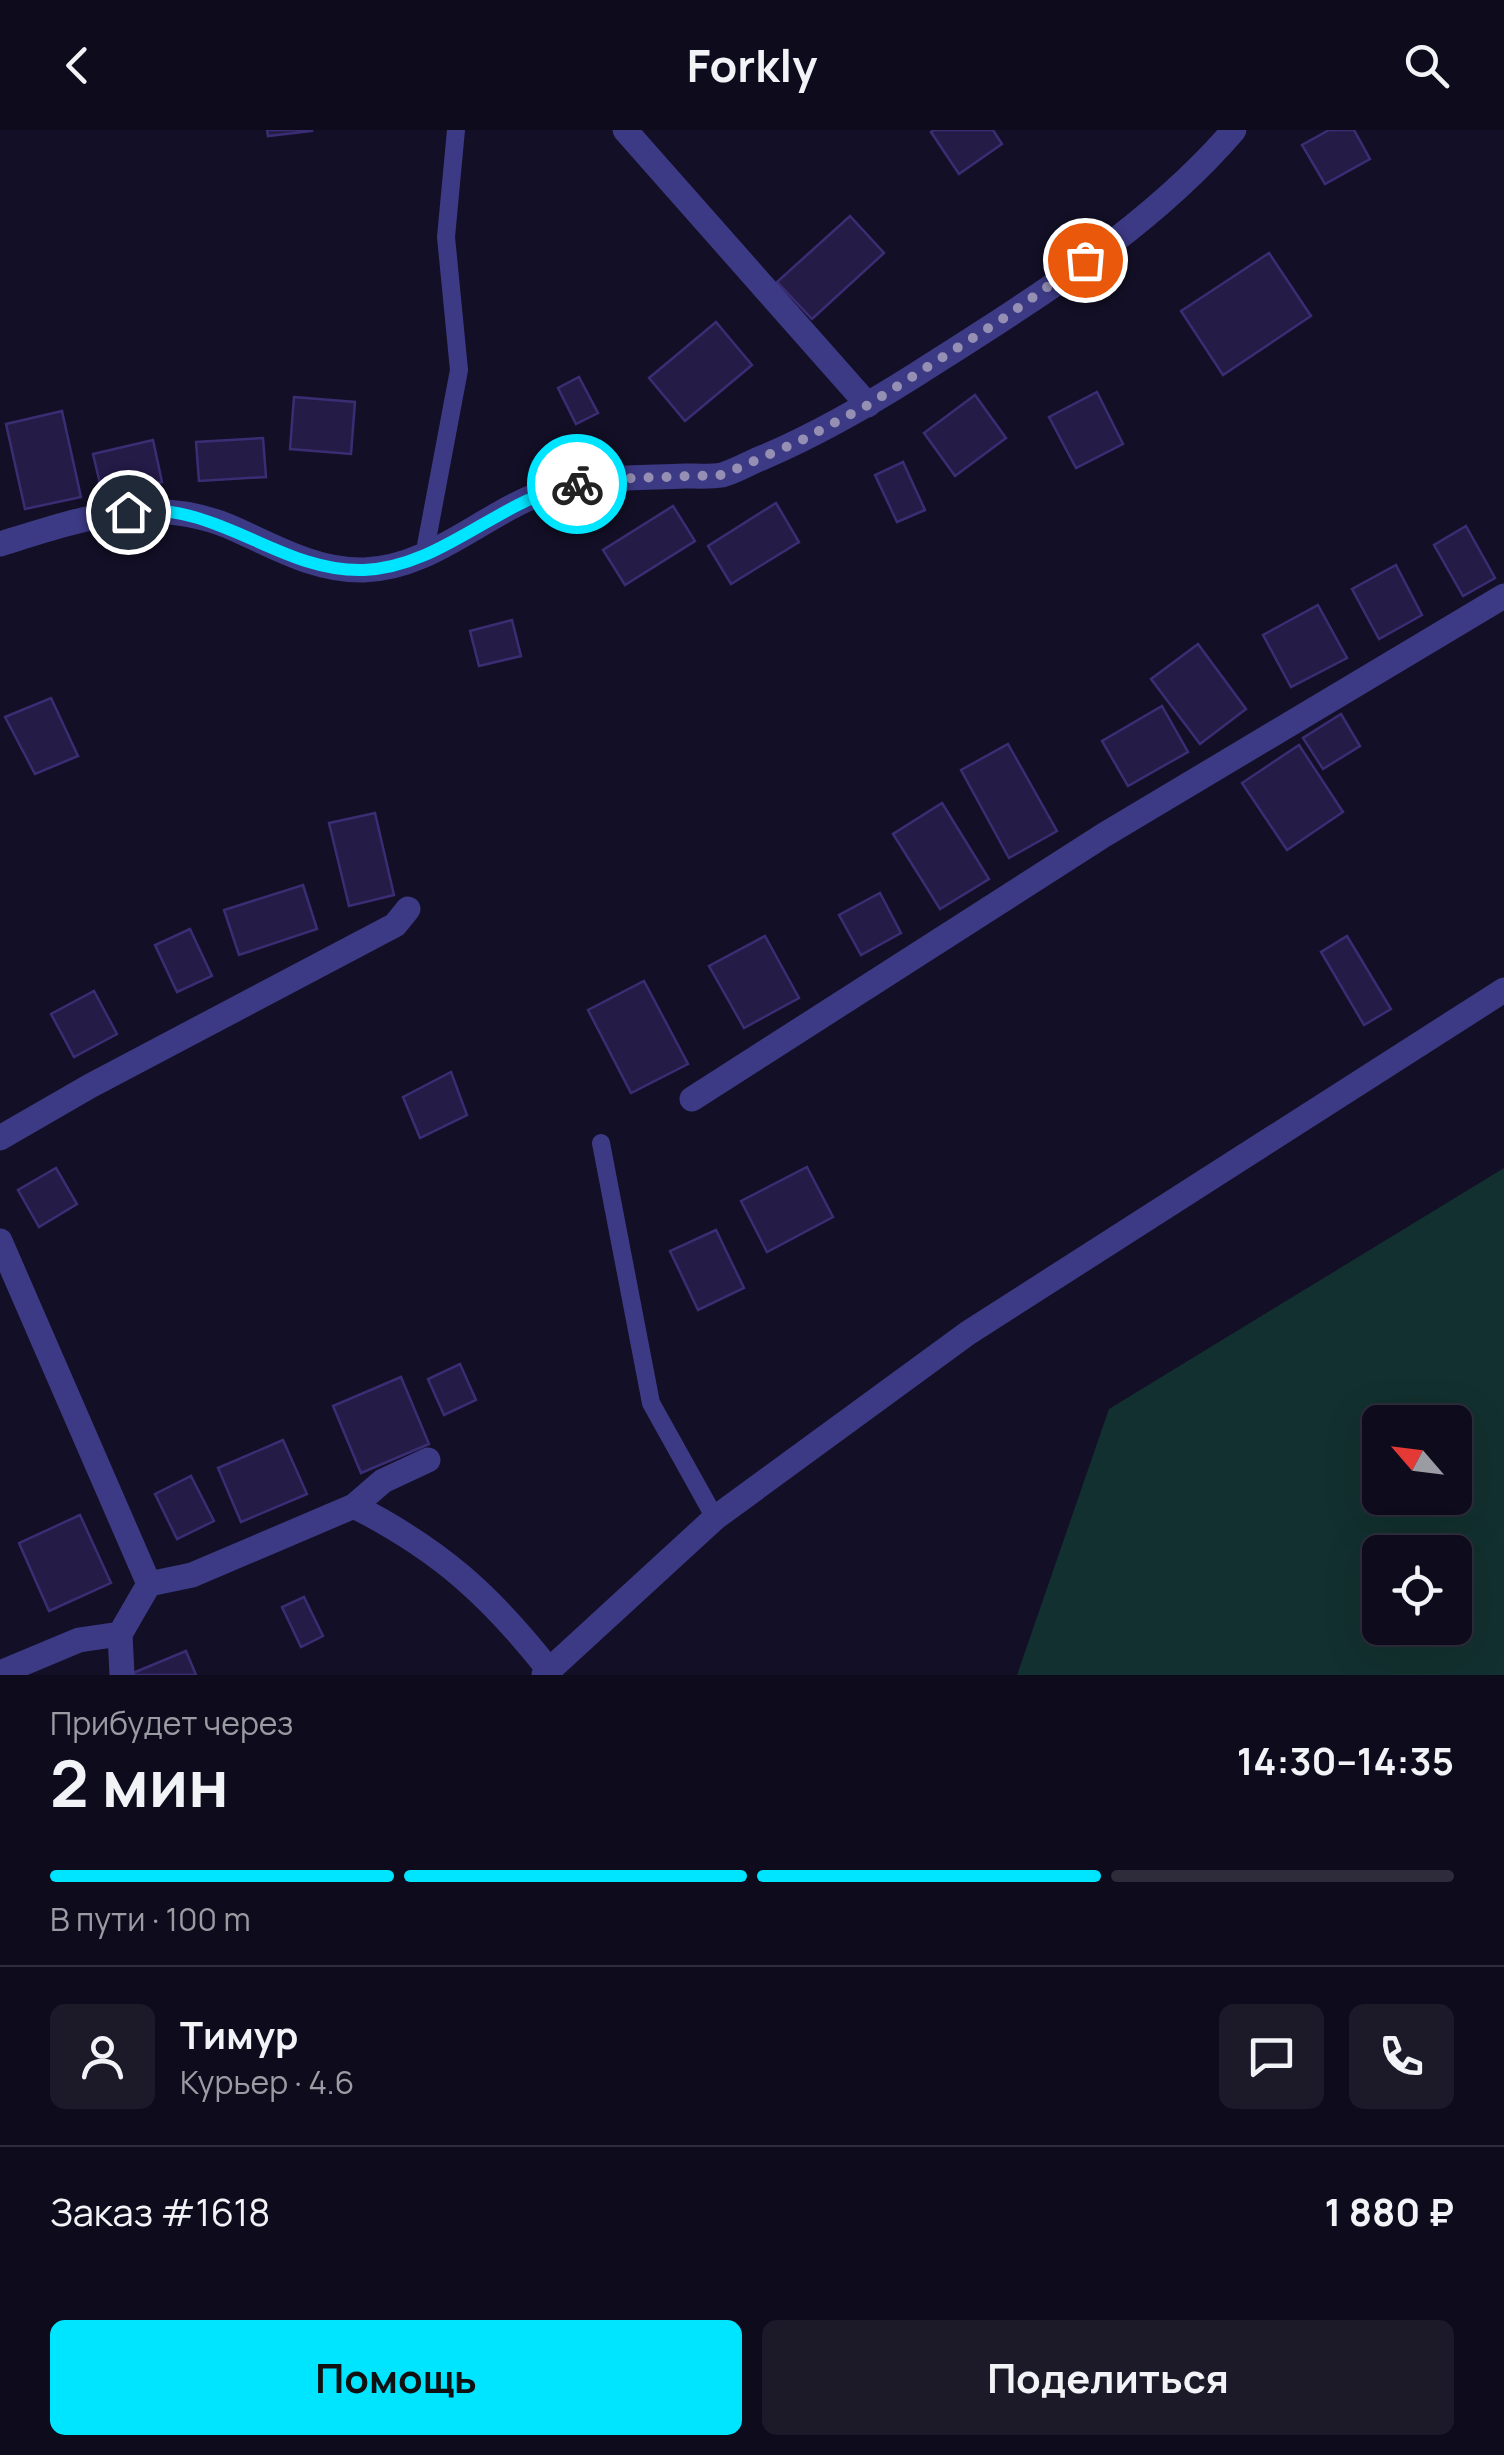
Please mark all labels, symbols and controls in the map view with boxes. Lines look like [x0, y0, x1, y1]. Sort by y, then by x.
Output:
text: Forkly [687, 34, 817, 96]
icon: back [50, 38, 105, 93]
icon: search [1399, 38, 1454, 93]
pin [1043, 218, 1128, 303]
icon: bag [1058, 233, 1113, 288]
courier [527, 434, 627, 534]
icon: bike [550, 457, 605, 512]
pin [86, 470, 171, 555]
icon: home [101, 485, 156, 540]
north arrow [1362, 1405, 1472, 1515]
map controls [1362, 1405, 1472, 1645]
button: locate [1362, 1535, 1472, 1645]
text: Прибудет через [50, 1701, 293, 1745]
text: 14:30–14:35 [1237, 1734, 1454, 1786]
text: 2 мин [50, 1738, 229, 1827]
text: В пути · 100 m [50, 1897, 251, 1941]
button: person [50, 2004, 155, 2109]
button: chat [1219, 2004, 1324, 2109]
button: phone [1349, 2004, 1454, 2109]
text: Тимур [180, 2008, 298, 2060]
text: Курьер · 4.6 [180, 2060, 354, 2104]
text: Заказ #1618 [50, 2185, 270, 2237]
text: 1 880 ₽ [1325, 2185, 1454, 2237]
button: Помощь [50, 2320, 742, 2435]
button: Поделиться [762, 2320, 1454, 2435]

